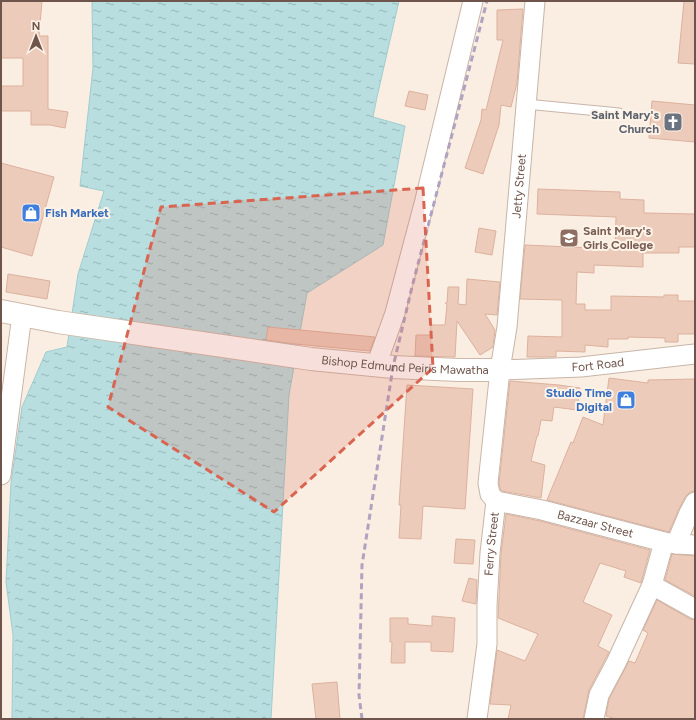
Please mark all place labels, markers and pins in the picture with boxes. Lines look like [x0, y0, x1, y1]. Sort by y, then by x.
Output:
place label: Saint Mary's Church [591, 108, 659, 136]
church icon: Saint Mary's Church [662, 111, 684, 133]
shop icon: Fish Market [20, 202, 42, 224]
place label: Fish Market [45, 206, 109, 220]
place label: Saint Mary's Girls College [583, 224, 653, 252]
school or university icon: Saint Mary's Girls College [558, 227, 580, 249]
place label: Studio Time Digital [546, 386, 612, 414]
shop icon: Studio Time Digital [615, 389, 637, 411]

